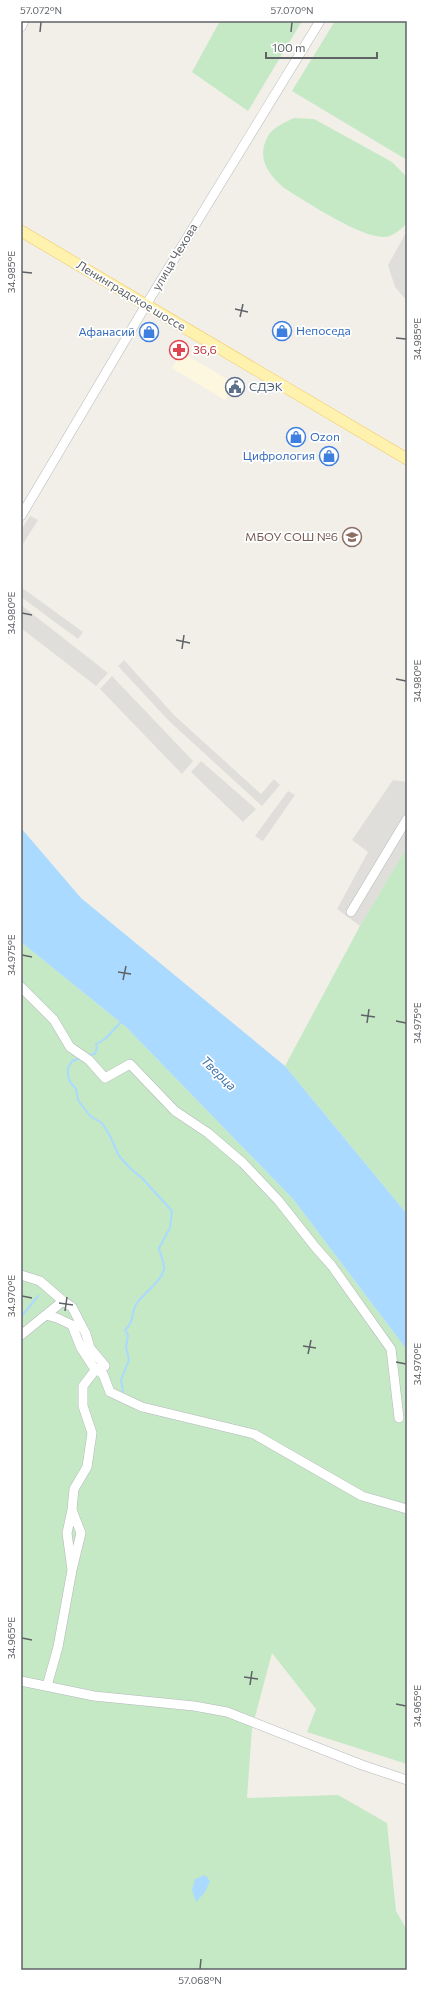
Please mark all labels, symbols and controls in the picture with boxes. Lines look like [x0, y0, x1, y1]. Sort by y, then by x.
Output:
text: 57.072°N [20, 4, 62, 16]
text: 57.070°N [270, 4, 314, 16]
scale bar [266, 34, 377, 60]
text: 100 m [272, 40, 306, 54]
street label: улица Чехова [149, 221, 200, 292]
text: 34.985°E [5, 251, 17, 293]
street label: Ленинградское шоссе [74, 257, 189, 333]
text: 34.985°E [411, 318, 423, 360]
shop icon: Непоседа [271, 320, 293, 342]
shop icon: Афанасий [138, 321, 160, 343]
place label: Непоседа [296, 323, 351, 337]
place label: Афанасий [79, 324, 135, 338]
pharmacy icon: 36,6 [168, 339, 190, 361]
place label: 36,6 [193, 342, 217, 356]
public building icon: СДЭК [224, 376, 246, 398]
place label: СДЭК [249, 379, 283, 393]
shop icon: Ozon [285, 426, 307, 448]
place label: Ozon [310, 429, 340, 443]
shop icon: Цифрология [318, 445, 340, 467]
place label: Цифрология [243, 448, 315, 462]
school or university icon: МБОУ СОШ №6 [341, 526, 363, 548]
place label: МБОУ СОШ №6 [245, 529, 338, 543]
text: 34.980°E [5, 591, 17, 635]
text: 34.980°E [411, 659, 423, 703]
text: 34.975°E [5, 934, 17, 976]
text: 34.975°E [411, 1002, 423, 1044]
water label: Тверца [198, 1052, 240, 1094]
text: 34.970°E [5, 1275, 17, 1317]
text: 34.970°E [411, 1343, 423, 1385]
text: 34.965°E [5, 1617, 17, 1659]
text: 34.965°E [411, 1685, 423, 1727]
text: 57.068°N [178, 1974, 222, 1986]

